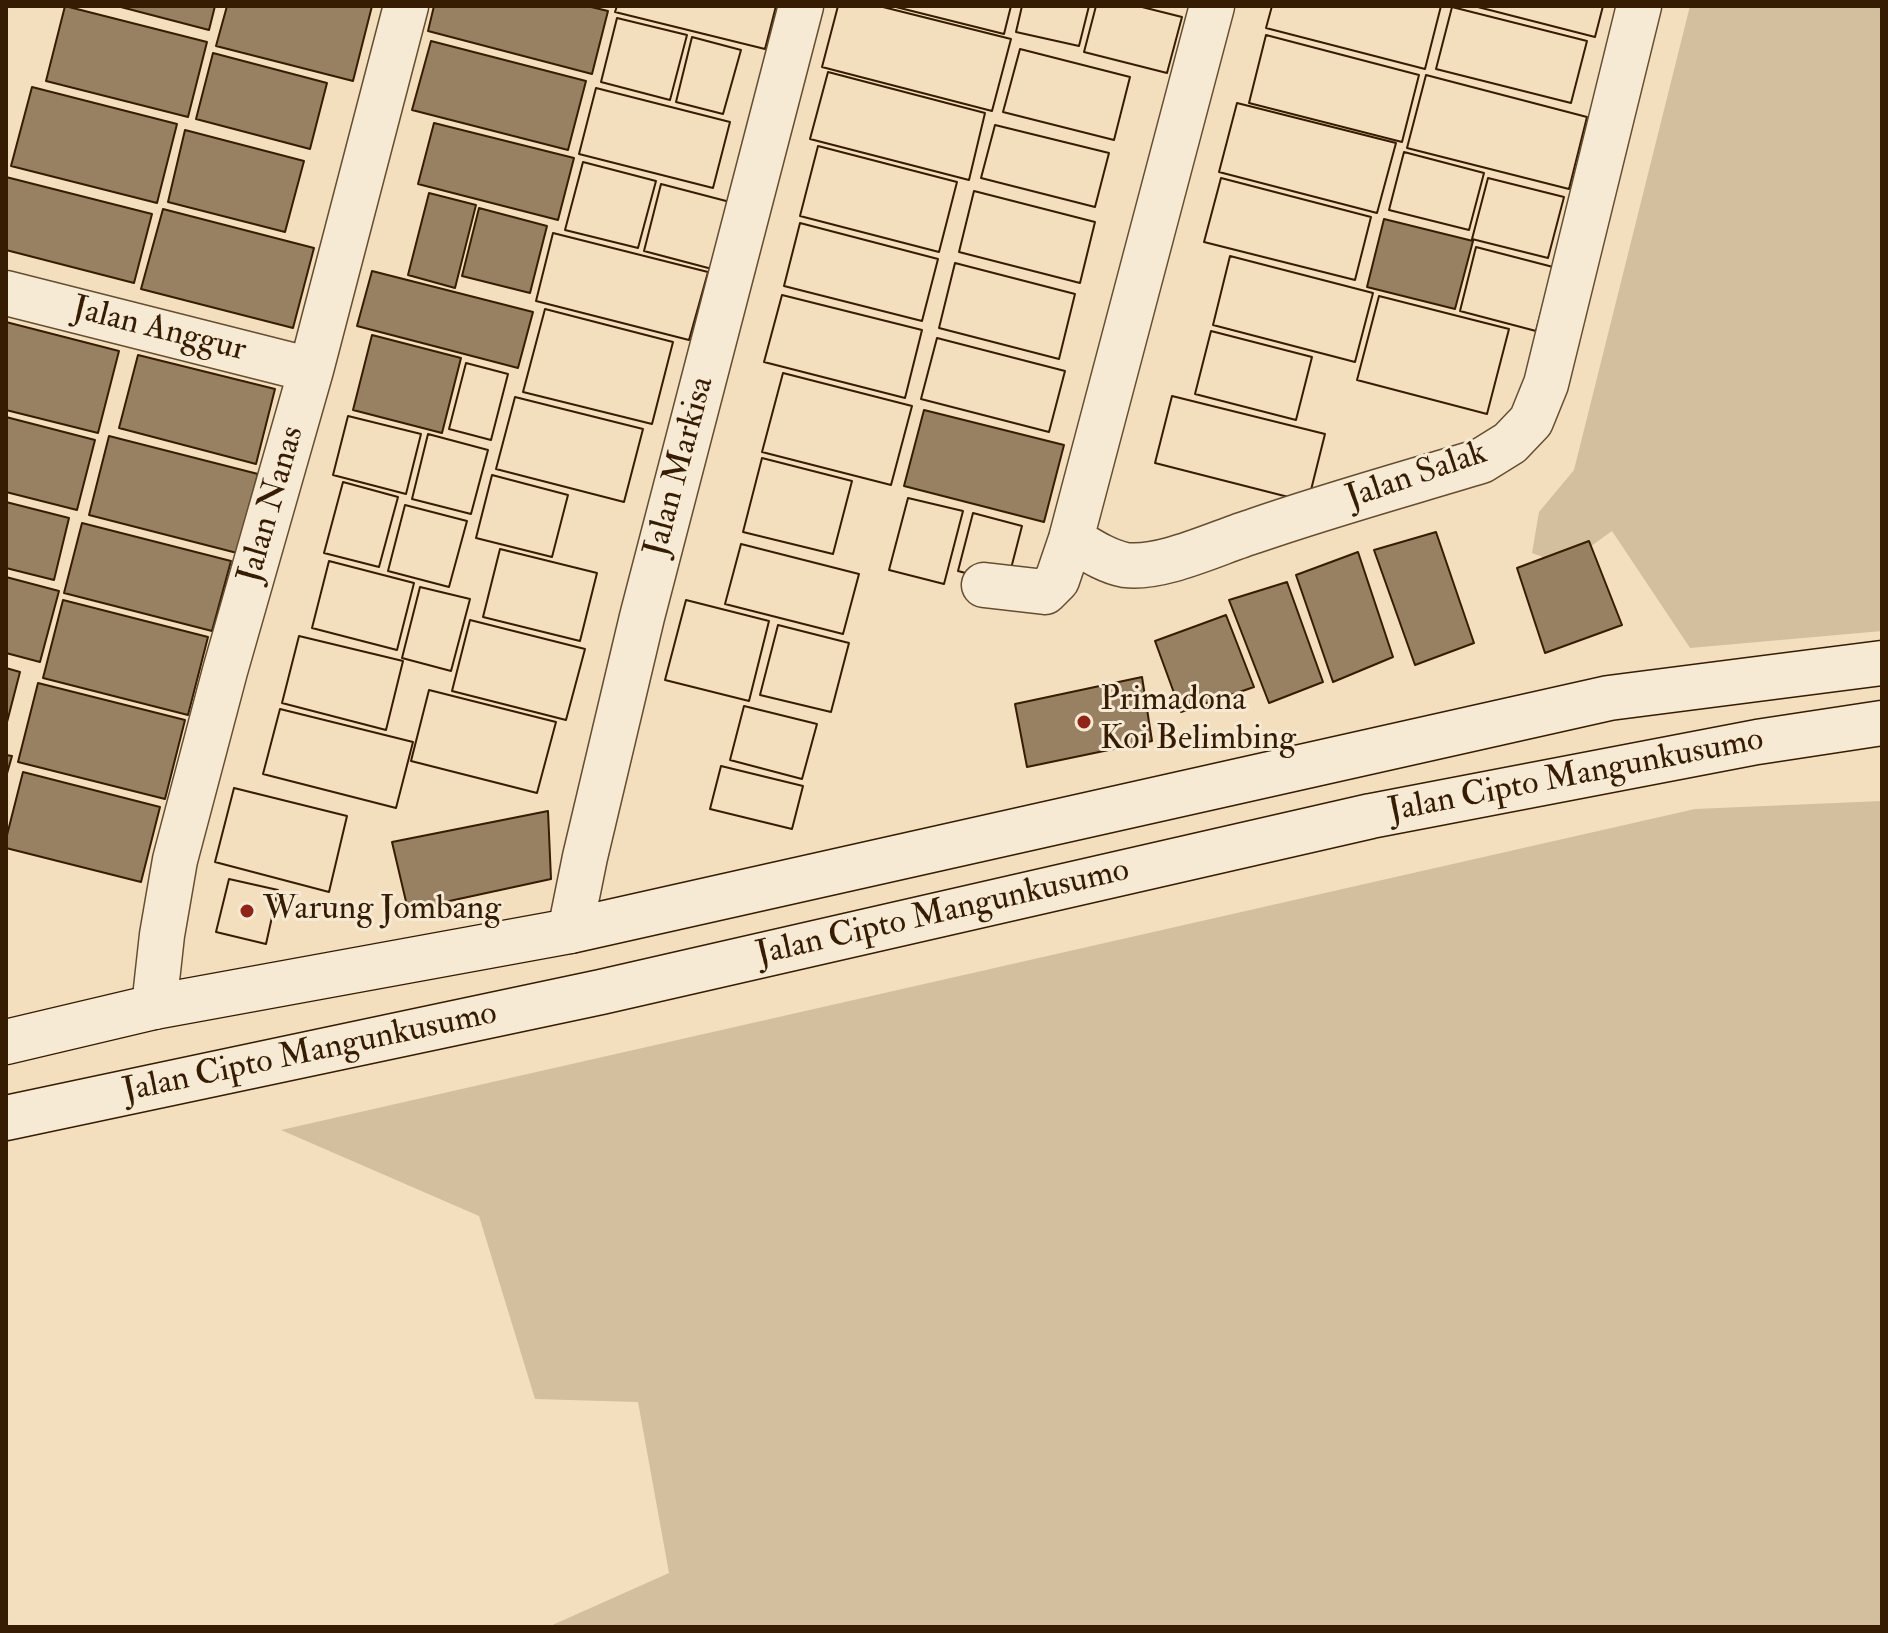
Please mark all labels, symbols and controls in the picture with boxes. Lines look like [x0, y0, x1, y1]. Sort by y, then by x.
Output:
street label: Jalan Anggur [68, 290, 250, 372]
street label: Jalan Markisa [637, 373, 725, 561]
street label: Jalan Nanas [231, 422, 315, 588]
street label: Jalan Salak [1341, 434, 1493, 520]
place label: Primadona Koi Belimbing [1100, 682, 1296, 762]
marker: Primadona Koi Belimbing [1075, 713, 1093, 731]
street label: Jalan Cipto Mangunkusumo [1385, 721, 1767, 833]
street label: Jalan Cipto Mangunkusumo [753, 851, 1133, 977]
place label: Warung Jombang [263, 891, 501, 931]
marker: Warung Jombang [238, 902, 256, 920]
street label: Jalan Cipto Mangunkusumo [119, 994, 501, 1114]

